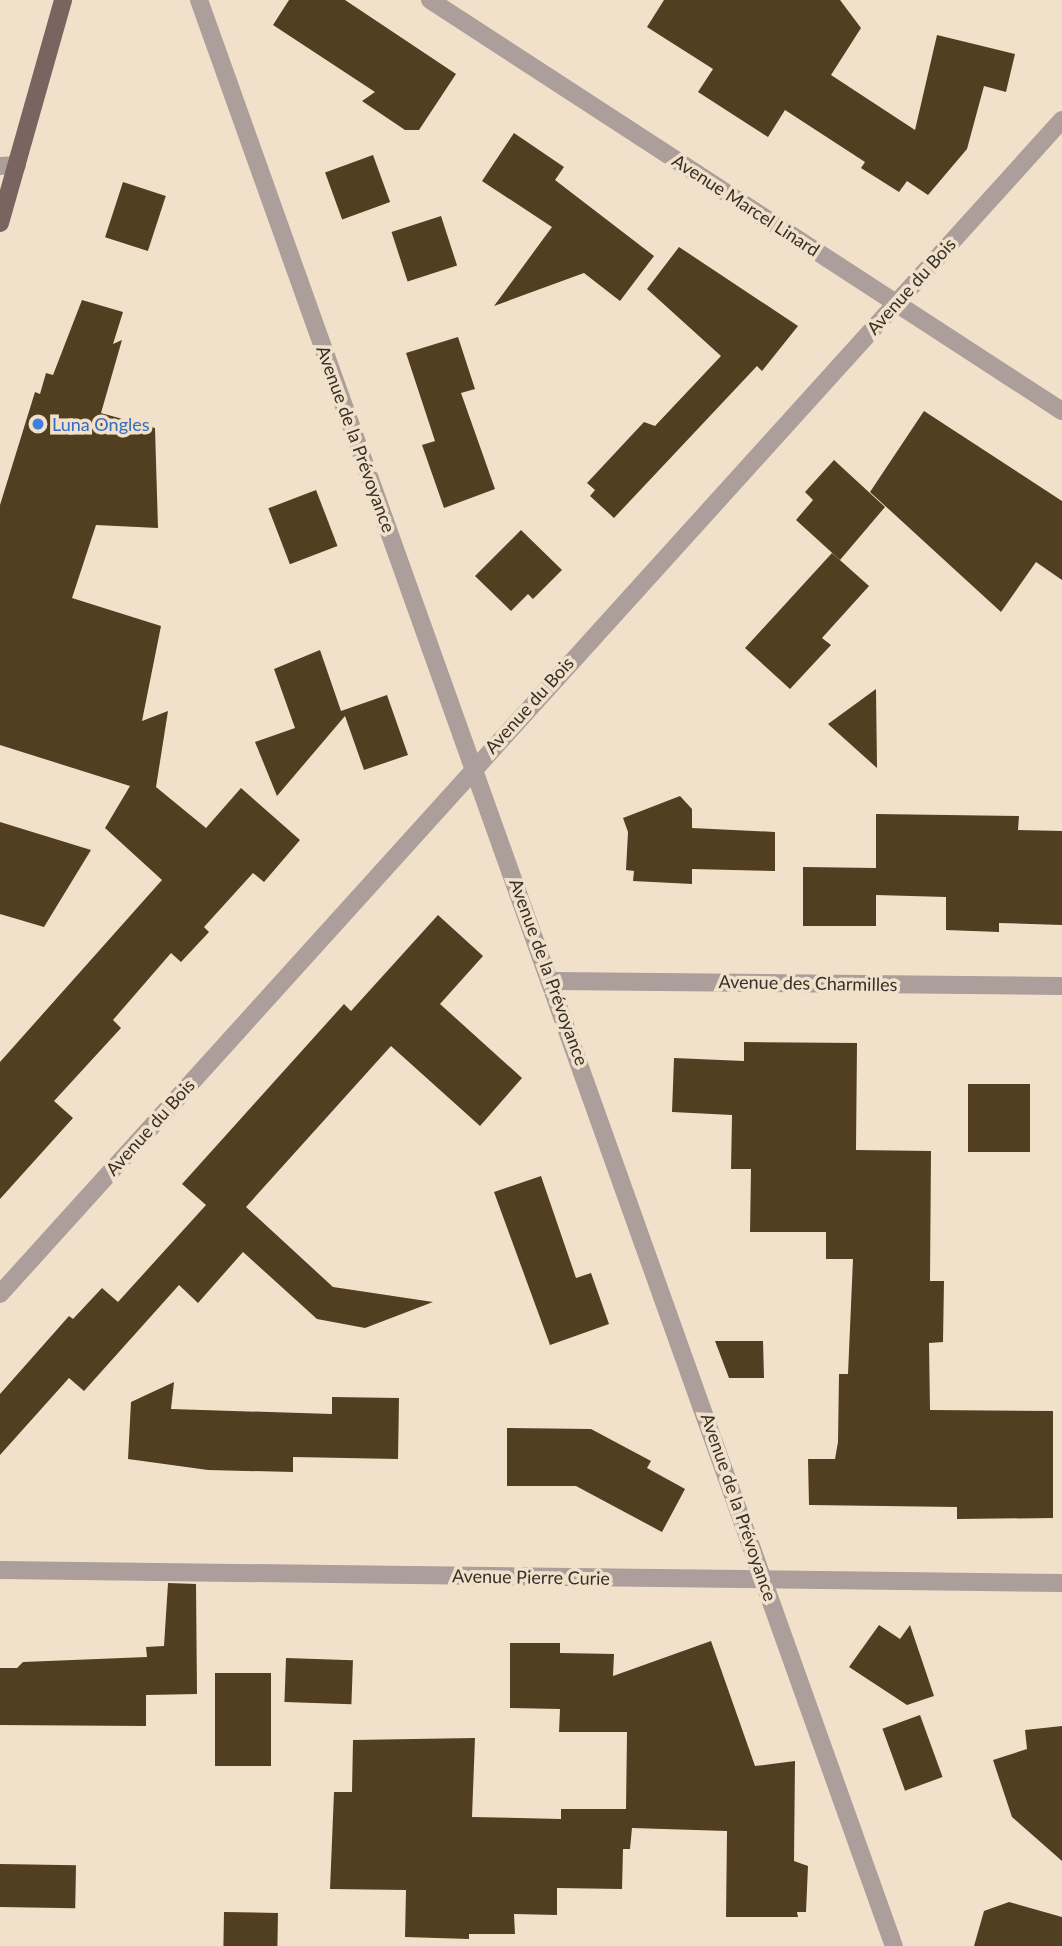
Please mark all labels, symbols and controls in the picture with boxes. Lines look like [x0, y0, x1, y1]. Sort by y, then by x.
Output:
street label: Avenue Marcel Linard [668, 149, 824, 261]
street label: Avenue du Bois [862, 233, 960, 339]
street label: Avenue de la Prévoyance [312, 343, 400, 535]
place label: Luna Ongles [52, 413, 150, 435]
marker: Luna Ongles [30, 416, 46, 432]
street label: Avenue du Bois [480, 652, 578, 758]
street label: Avenue de la Prévoyance [505, 876, 593, 1068]
street label: Avenue des Charmilles [718, 971, 898, 995]
street label: Avenue du Bois [101, 1074, 199, 1180]
street label: Avenue de la Prévoyance [697, 1410, 781, 1604]
street label: Avenue Pierre Curie [452, 1565, 610, 1589]

